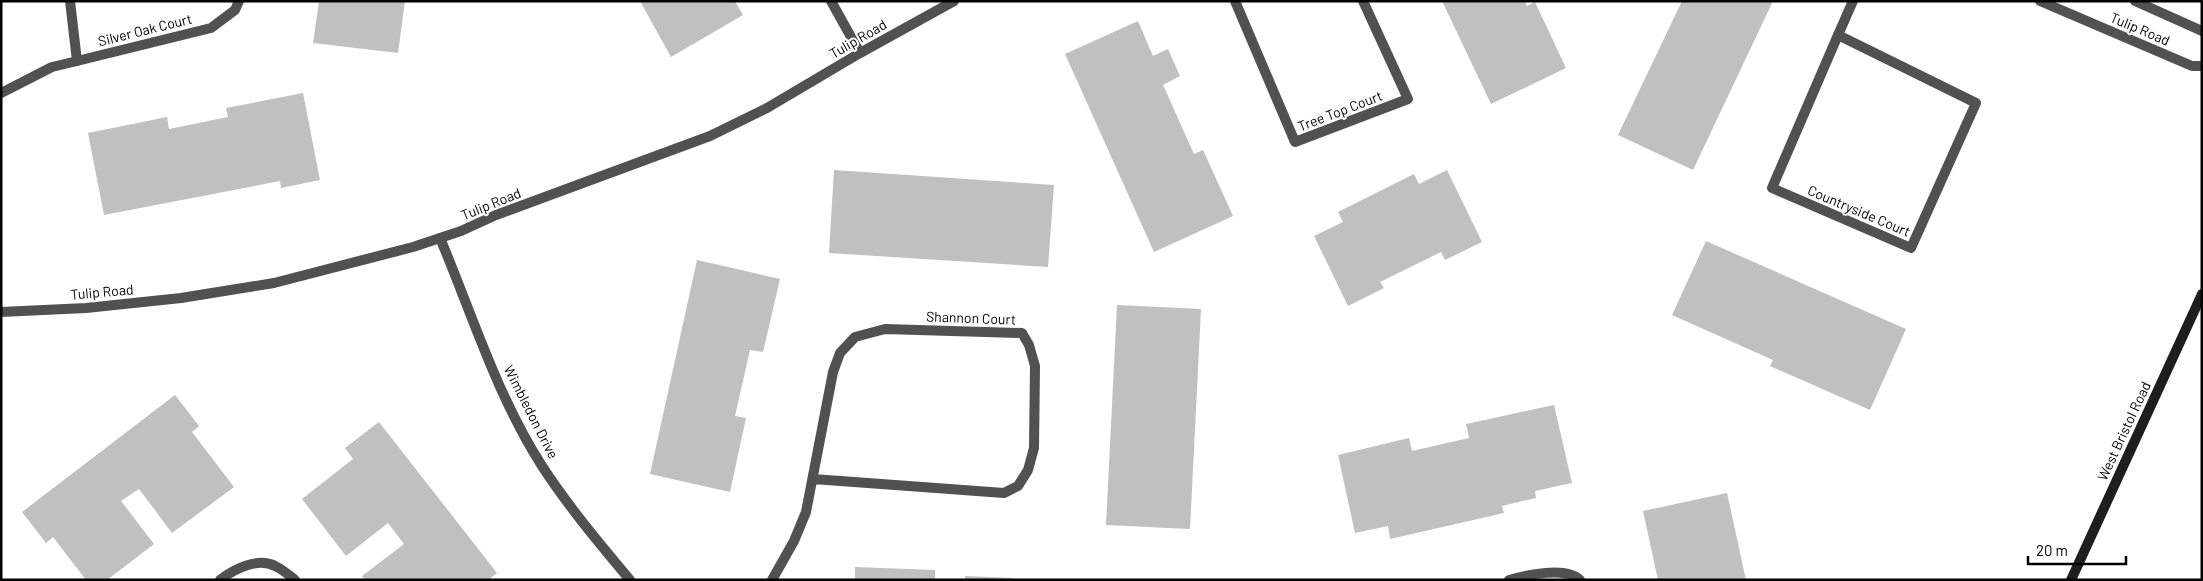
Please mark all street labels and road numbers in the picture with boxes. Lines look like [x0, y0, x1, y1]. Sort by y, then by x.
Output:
street label: Tulip Road [2108, 8, 2173, 49]
street label: Silver Oak Court [96, 10, 194, 49]
street label: Tulip Road [826, 15, 889, 62]
street label: Tree Top Court [1295, 87, 1384, 134]
street label: Countryside Court [1805, 181, 1913, 240]
street label: Tulip Road [458, 184, 523, 223]
street label: Tulip Road [70, 280, 134, 303]
street label: Shannon Court [926, 307, 1016, 328]
street label: Wimbledon Drive [501, 362, 562, 461]
street label: West Bristol Road [2093, 379, 2154, 483]

